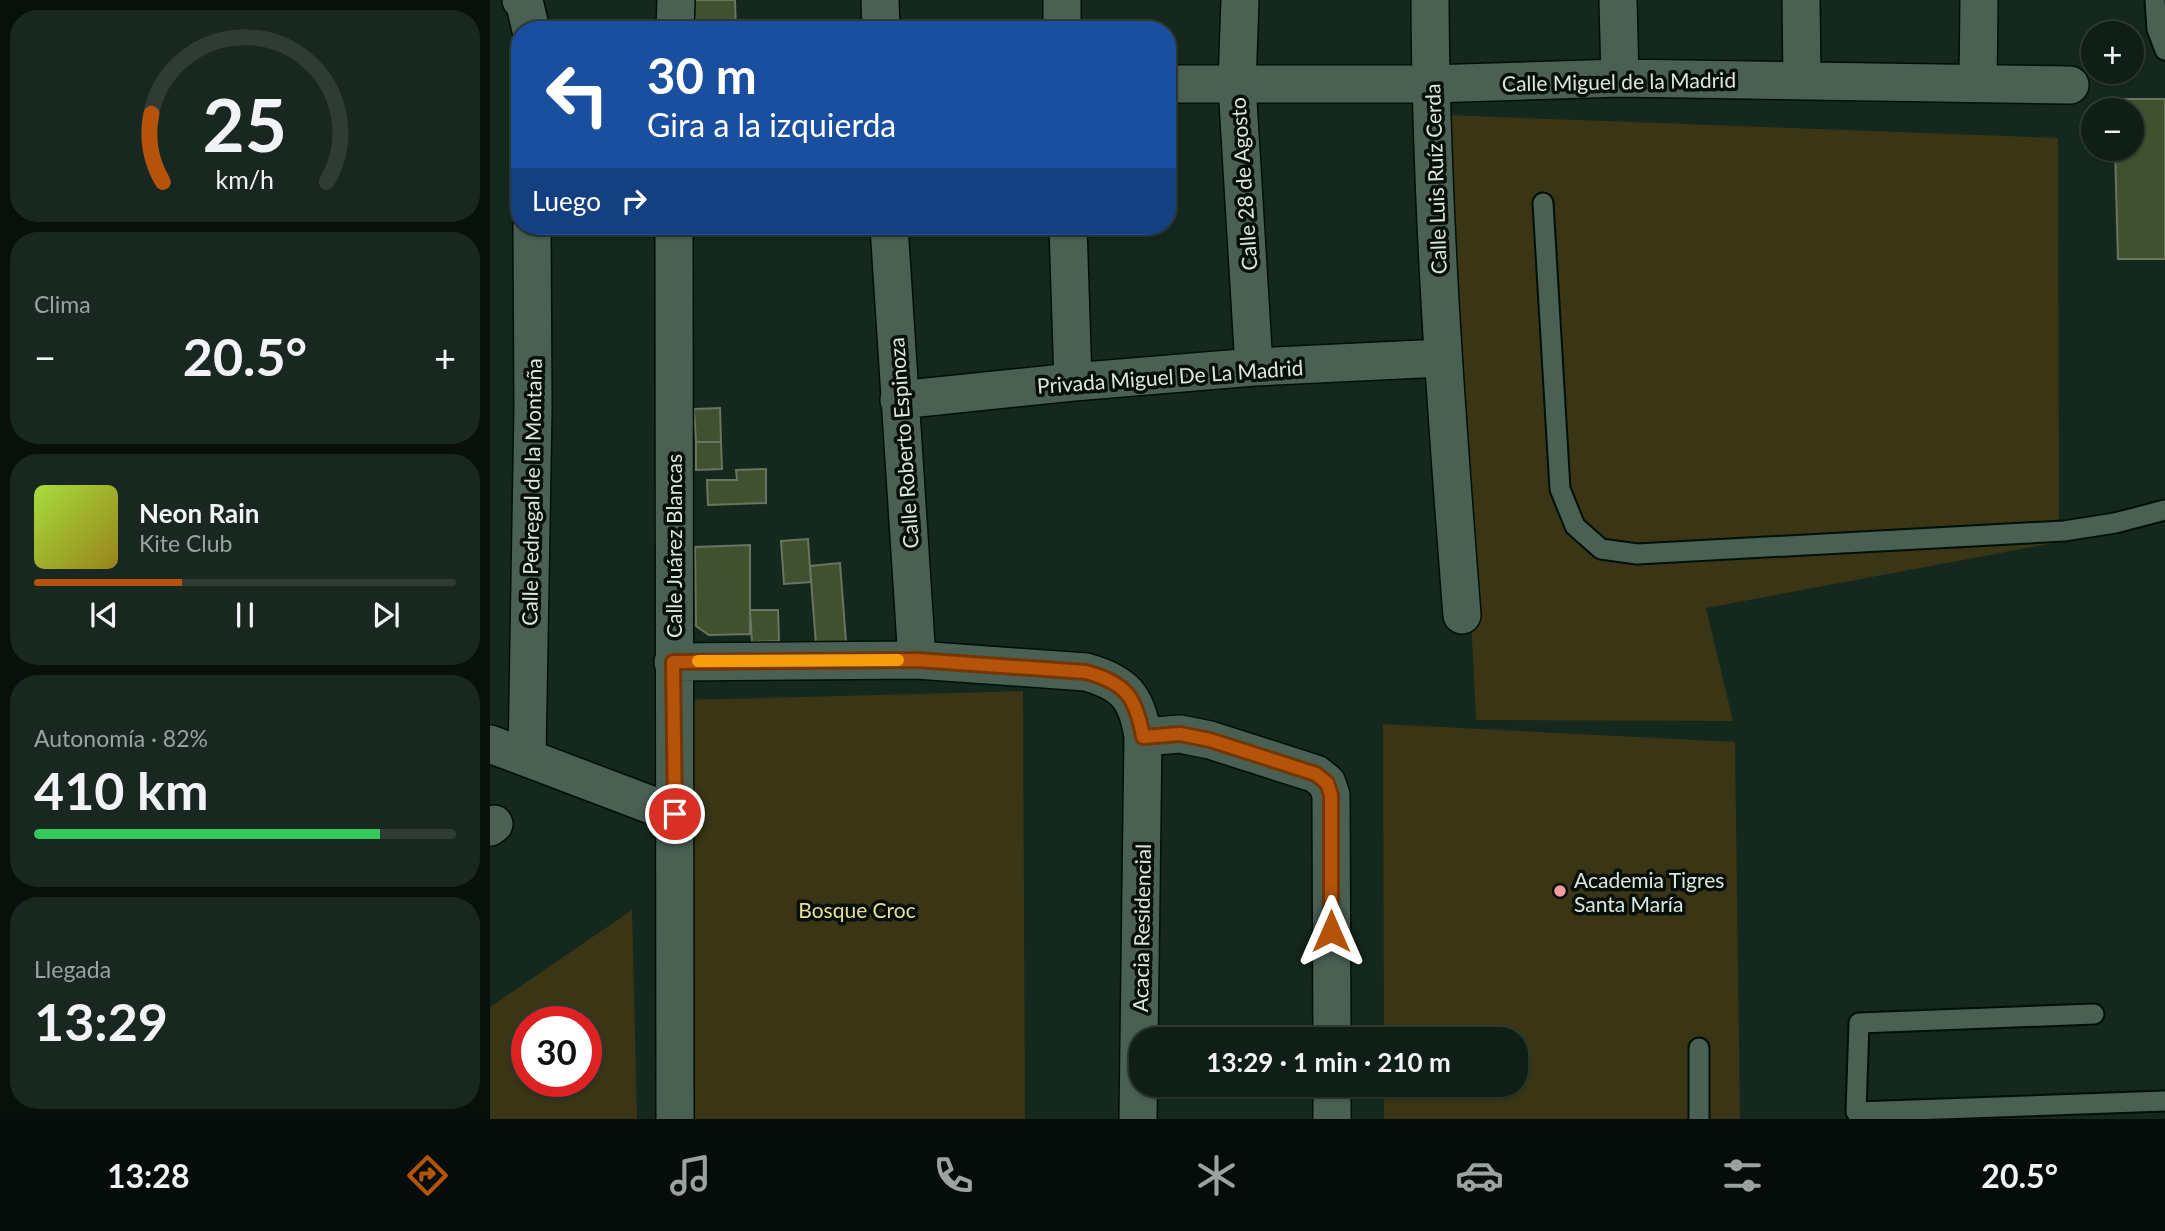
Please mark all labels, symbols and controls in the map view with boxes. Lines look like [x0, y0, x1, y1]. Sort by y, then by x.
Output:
map controls [2081, 21, 2144, 161]
button: + [2081, 21, 2144, 84]
text: 30 m [647, 46, 757, 104]
icon: left [532, 49, 623, 140]
street label: Calle Miguel de la Madrid [1502, 66, 1736, 96]
text: 25 [203, 80, 287, 168]
street label: Calle Luis Ruíz Cerda [1419, 83, 1451, 275]
street label: Calle 28 de Agosto [1224, 97, 1262, 271]
button: − [2081, 98, 2144, 161]
text: Gira a la izquierda [647, 105, 896, 144]
text: km/h [216, 164, 274, 194]
icon: right [615, 182, 653, 220]
text: Luego [532, 185, 601, 217]
text: Clima [34, 290, 91, 318]
text: 20.5° [183, 325, 307, 387]
text: − [34, 334, 56, 380]
text: + [434, 334, 456, 380]
street label: Calle Roberto Espinoza [883, 337, 923, 549]
street label: Privada Miguel De La Madrid [1036, 354, 1304, 398]
street label: Calle Pedregal de la Montaña [516, 358, 546, 626]
street label: Calle Juárez Blancas [661, 454, 686, 638]
text: Neon Rain [139, 497, 259, 529]
text: Kite Club [139, 529, 232, 557]
icon: previous [85, 596, 123, 634]
icon: pause [226, 596, 264, 634]
icon: next [367, 596, 405, 634]
text: Autonomía · 82% [34, 724, 208, 752]
text: 410 km [34, 759, 208, 821]
pin [645, 784, 705, 844]
icon: arrive [656, 795, 694, 833]
street label: Acacia Residencial [1127, 844, 1155, 1012]
place label: Academia Tigres Santa María [1574, 867, 1724, 916]
marker: Academia Tigres Santa María [1552, 883, 1568, 899]
position arrow [1294, 894, 1368, 968]
park label: Bosque Croc [798, 897, 916, 922]
text: Llegada [34, 955, 111, 983]
text: 13:29 [34, 990, 168, 1052]
speed limit sign: 30 [511, 1006, 602, 1097]
text: 13:29 · 1 min · 210 m [1206, 1046, 1451, 1078]
icon: directions [403, 1151, 452, 1200]
icon: music [666, 1151, 715, 1200]
icon: phone [929, 1151, 978, 1200]
icon: climate [1192, 1151, 1241, 1200]
icon: car [1455, 1151, 1504, 1200]
icon: filters [1718, 1151, 1767, 1200]
text: 13:28 [107, 1156, 189, 1195]
text: 20.5° [1981, 1156, 2058, 1195]

